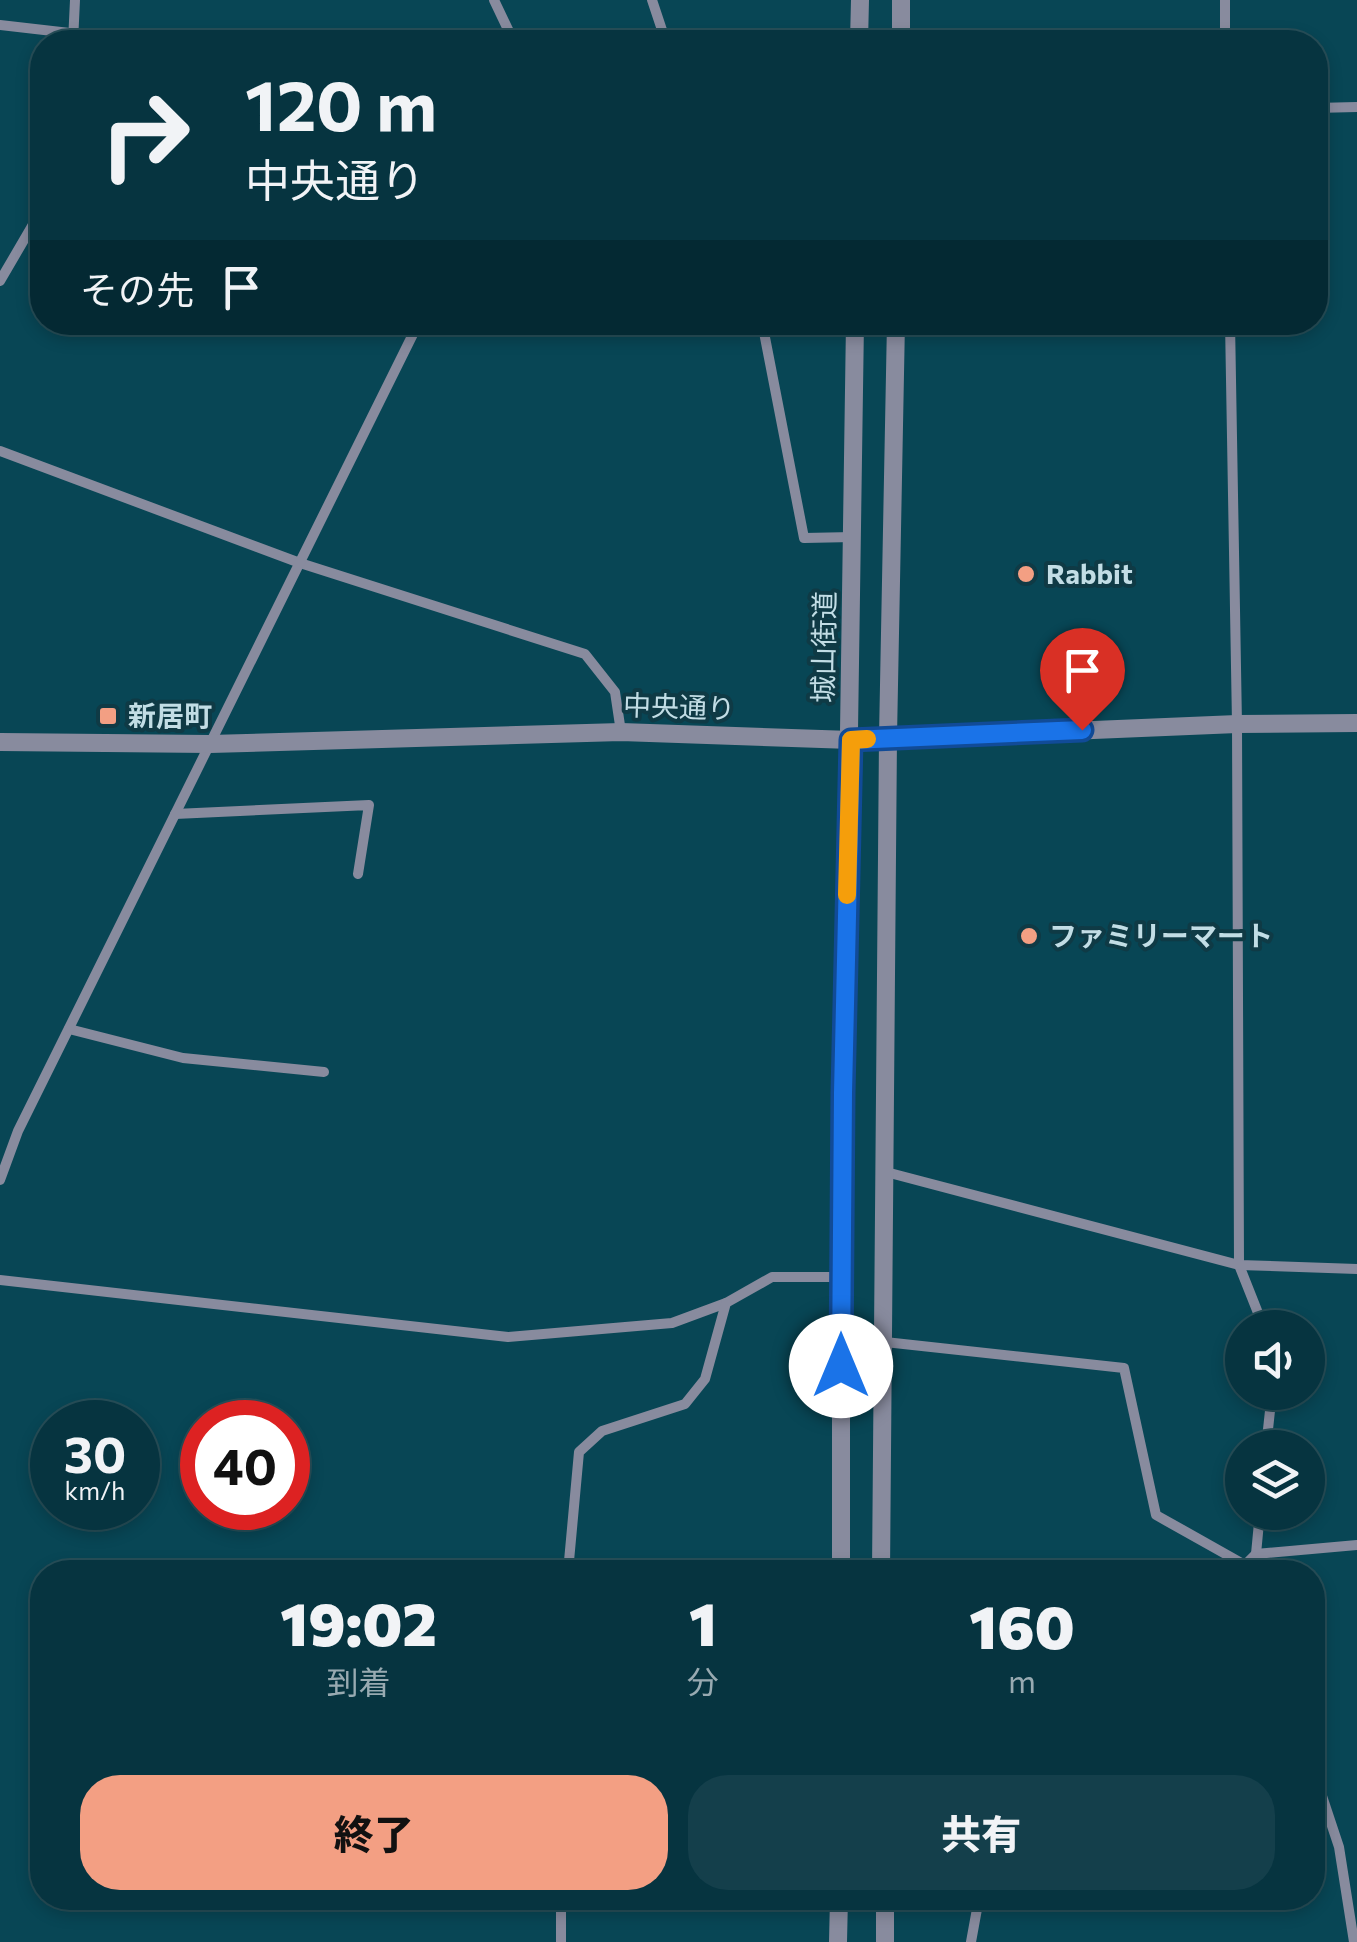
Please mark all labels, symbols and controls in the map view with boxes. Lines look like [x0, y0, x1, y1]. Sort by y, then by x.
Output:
text: 120 m [245, 60, 437, 145]
icon: right [80, 70, 210, 200]
text: 中央通り [245, 151, 425, 206]
icon: arrive [214, 260, 269, 315]
text: その先 [80, 265, 194, 312]
place label: Rabbit [1046, 556, 1133, 590]
marker: Rabbit [1015, 563, 1037, 585]
street label: 城山街道 [805, 591, 841, 703]
pin [1040, 628, 1125, 731]
icon: arrive [1055, 643, 1110, 698]
street label: 中央通り [622, 687, 736, 725]
place label: 新居町 [128, 698, 212, 732]
marker: 新居町 [97, 705, 119, 727]
place label: ファミリーマート [1049, 918, 1273, 952]
marker: ファミリーマート [1018, 925, 1040, 947]
map controls [1225, 1310, 1325, 1530]
button: sound [1225, 1310, 1325, 1410]
position arrow [789, 1314, 893, 1418]
speed limit sign: 40 [180, 1400, 310, 1530]
text: 30 [64, 1422, 126, 1483]
button: layers [1225, 1430, 1325, 1530]
text: km/h [65, 1475, 125, 1505]
text: 19:02 [280, 1585, 437, 1658]
text: 1 [689, 1585, 717, 1658]
text: 160 [969, 1588, 1075, 1661]
text: m [1008, 1660, 1036, 1700]
text: 到着 [326, 1661, 390, 1701]
text: 分 [687, 1661, 719, 1701]
button: 終了 [80, 1775, 668, 1890]
button: 共有 [688, 1775, 1275, 1890]

